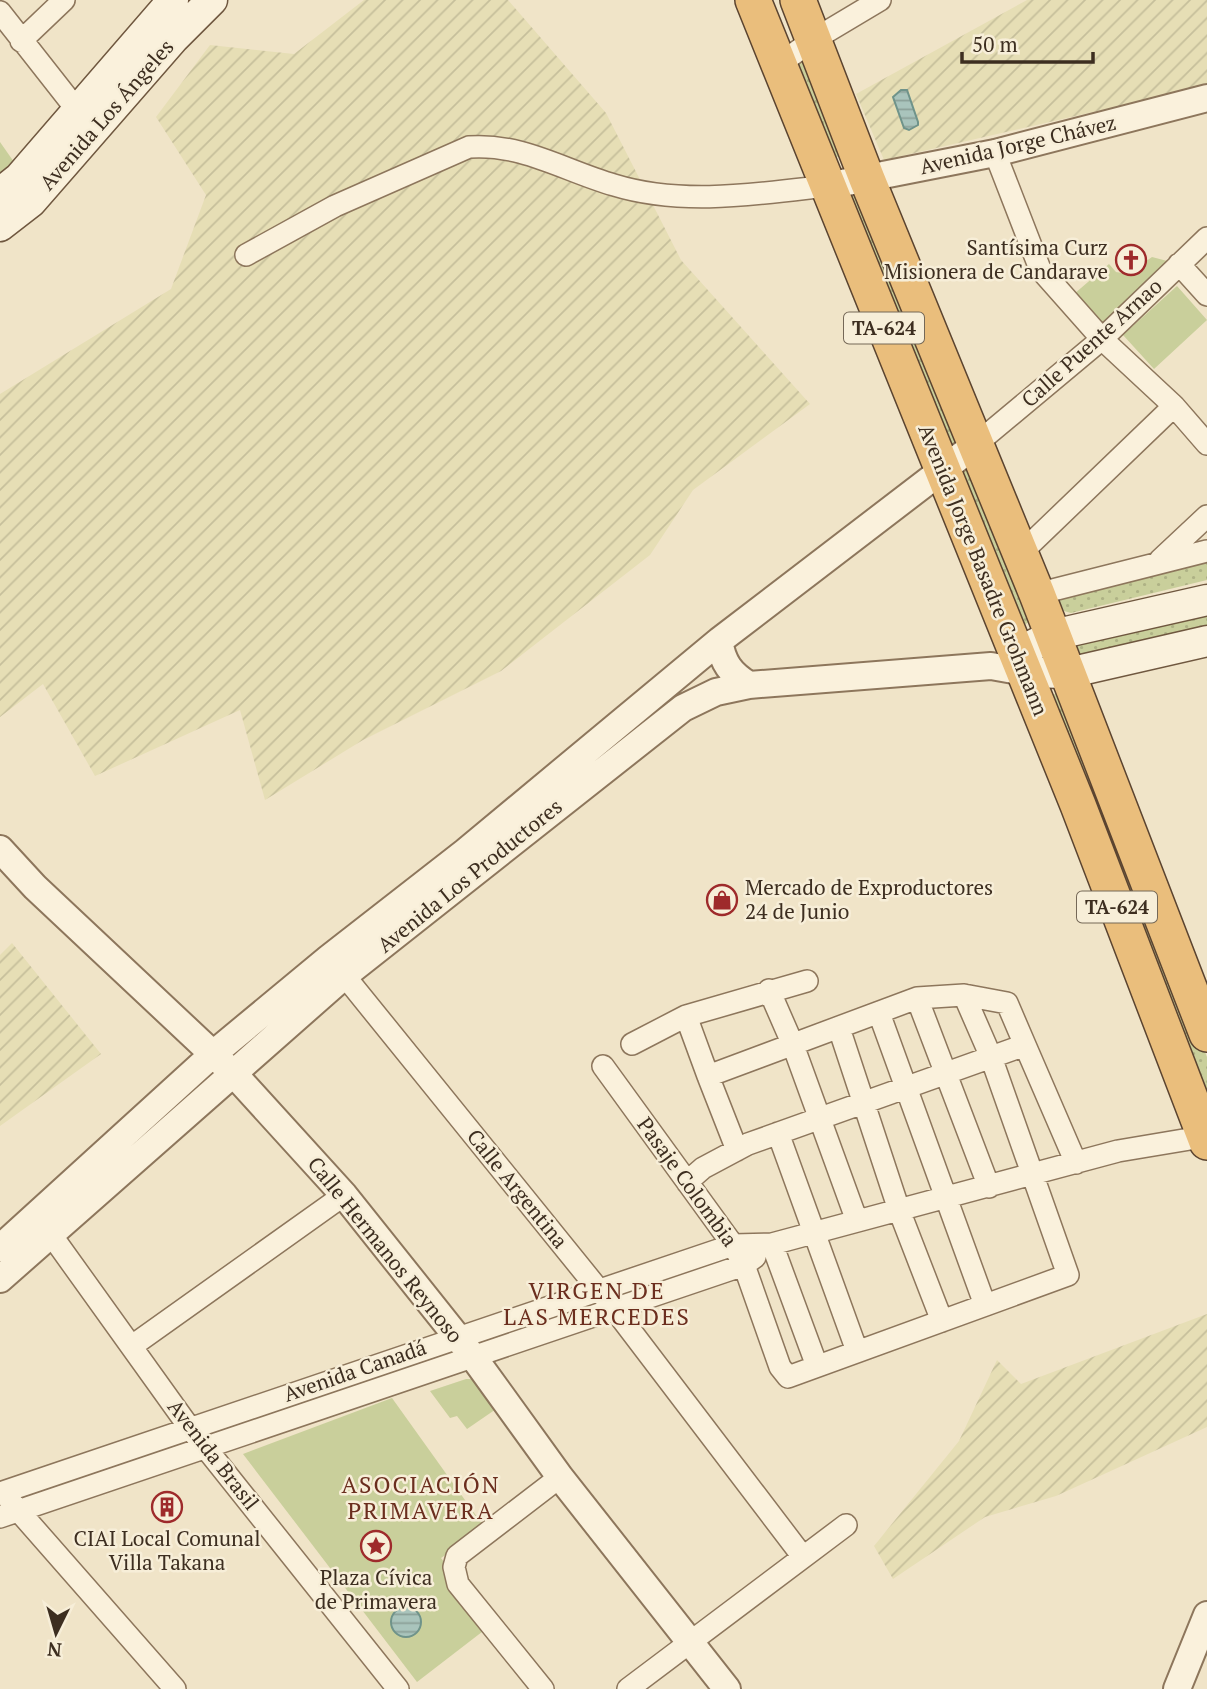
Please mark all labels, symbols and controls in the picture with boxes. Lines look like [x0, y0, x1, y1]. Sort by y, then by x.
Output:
scale bar [962, 21, 1093, 65]
text: 50 m [972, 30, 1018, 58]
street label: Avenida Los Ángeles [33, 33, 180, 196]
street label: Avenida Jorge Chávez [917, 108, 1119, 180]
place label: Santísima Curz Misionera de Candarave [884, 233, 1108, 285]
church icon: Santísima Curz Misionera de Candarave [1114, 243, 1148, 277]
street label: Calle Puente Arnao [1015, 272, 1168, 413]
road number: TA-624 [844, 312, 924, 344]
street label: Avenida Jorge Basadre Grohmann [912, 420, 1056, 720]
street label: Avenida Los Productores [371, 792, 568, 958]
place label: Mercado de Exproductores 24 de Junio [745, 873, 993, 925]
shop icon: Mercado de Exproductores 24 de Junio [705, 883, 739, 917]
road number: TA-624 [1077, 892, 1157, 923]
street label: Pasaje Colombia [631, 1111, 744, 1252]
street label: Calle Argentina [461, 1123, 575, 1254]
street label: Calle Hermanos Reynoso [302, 1150, 470, 1348]
district label: VIRGEN DE LAS MERCEDES [503, 1275, 691, 1332]
street label: Avenida Canadá [280, 1332, 430, 1408]
street label: Avenida Brasil [162, 1393, 266, 1515]
district label: ASOCIACIÓN PRIMAVERA [341, 1469, 501, 1526]
building icon: CIAI Local Comunal Villa Takana [150, 1490, 184, 1524]
place label: CIAI Local Comunal Villa Takana [74, 1524, 260, 1576]
place icon: Plaza Cívica de Primavera [359, 1529, 393, 1563]
place label: Plaza Cívica de Primavera [315, 1563, 438, 1615]
north arrow [21, 1598, 91, 1668]
text: N [46, 1637, 63, 1664]

